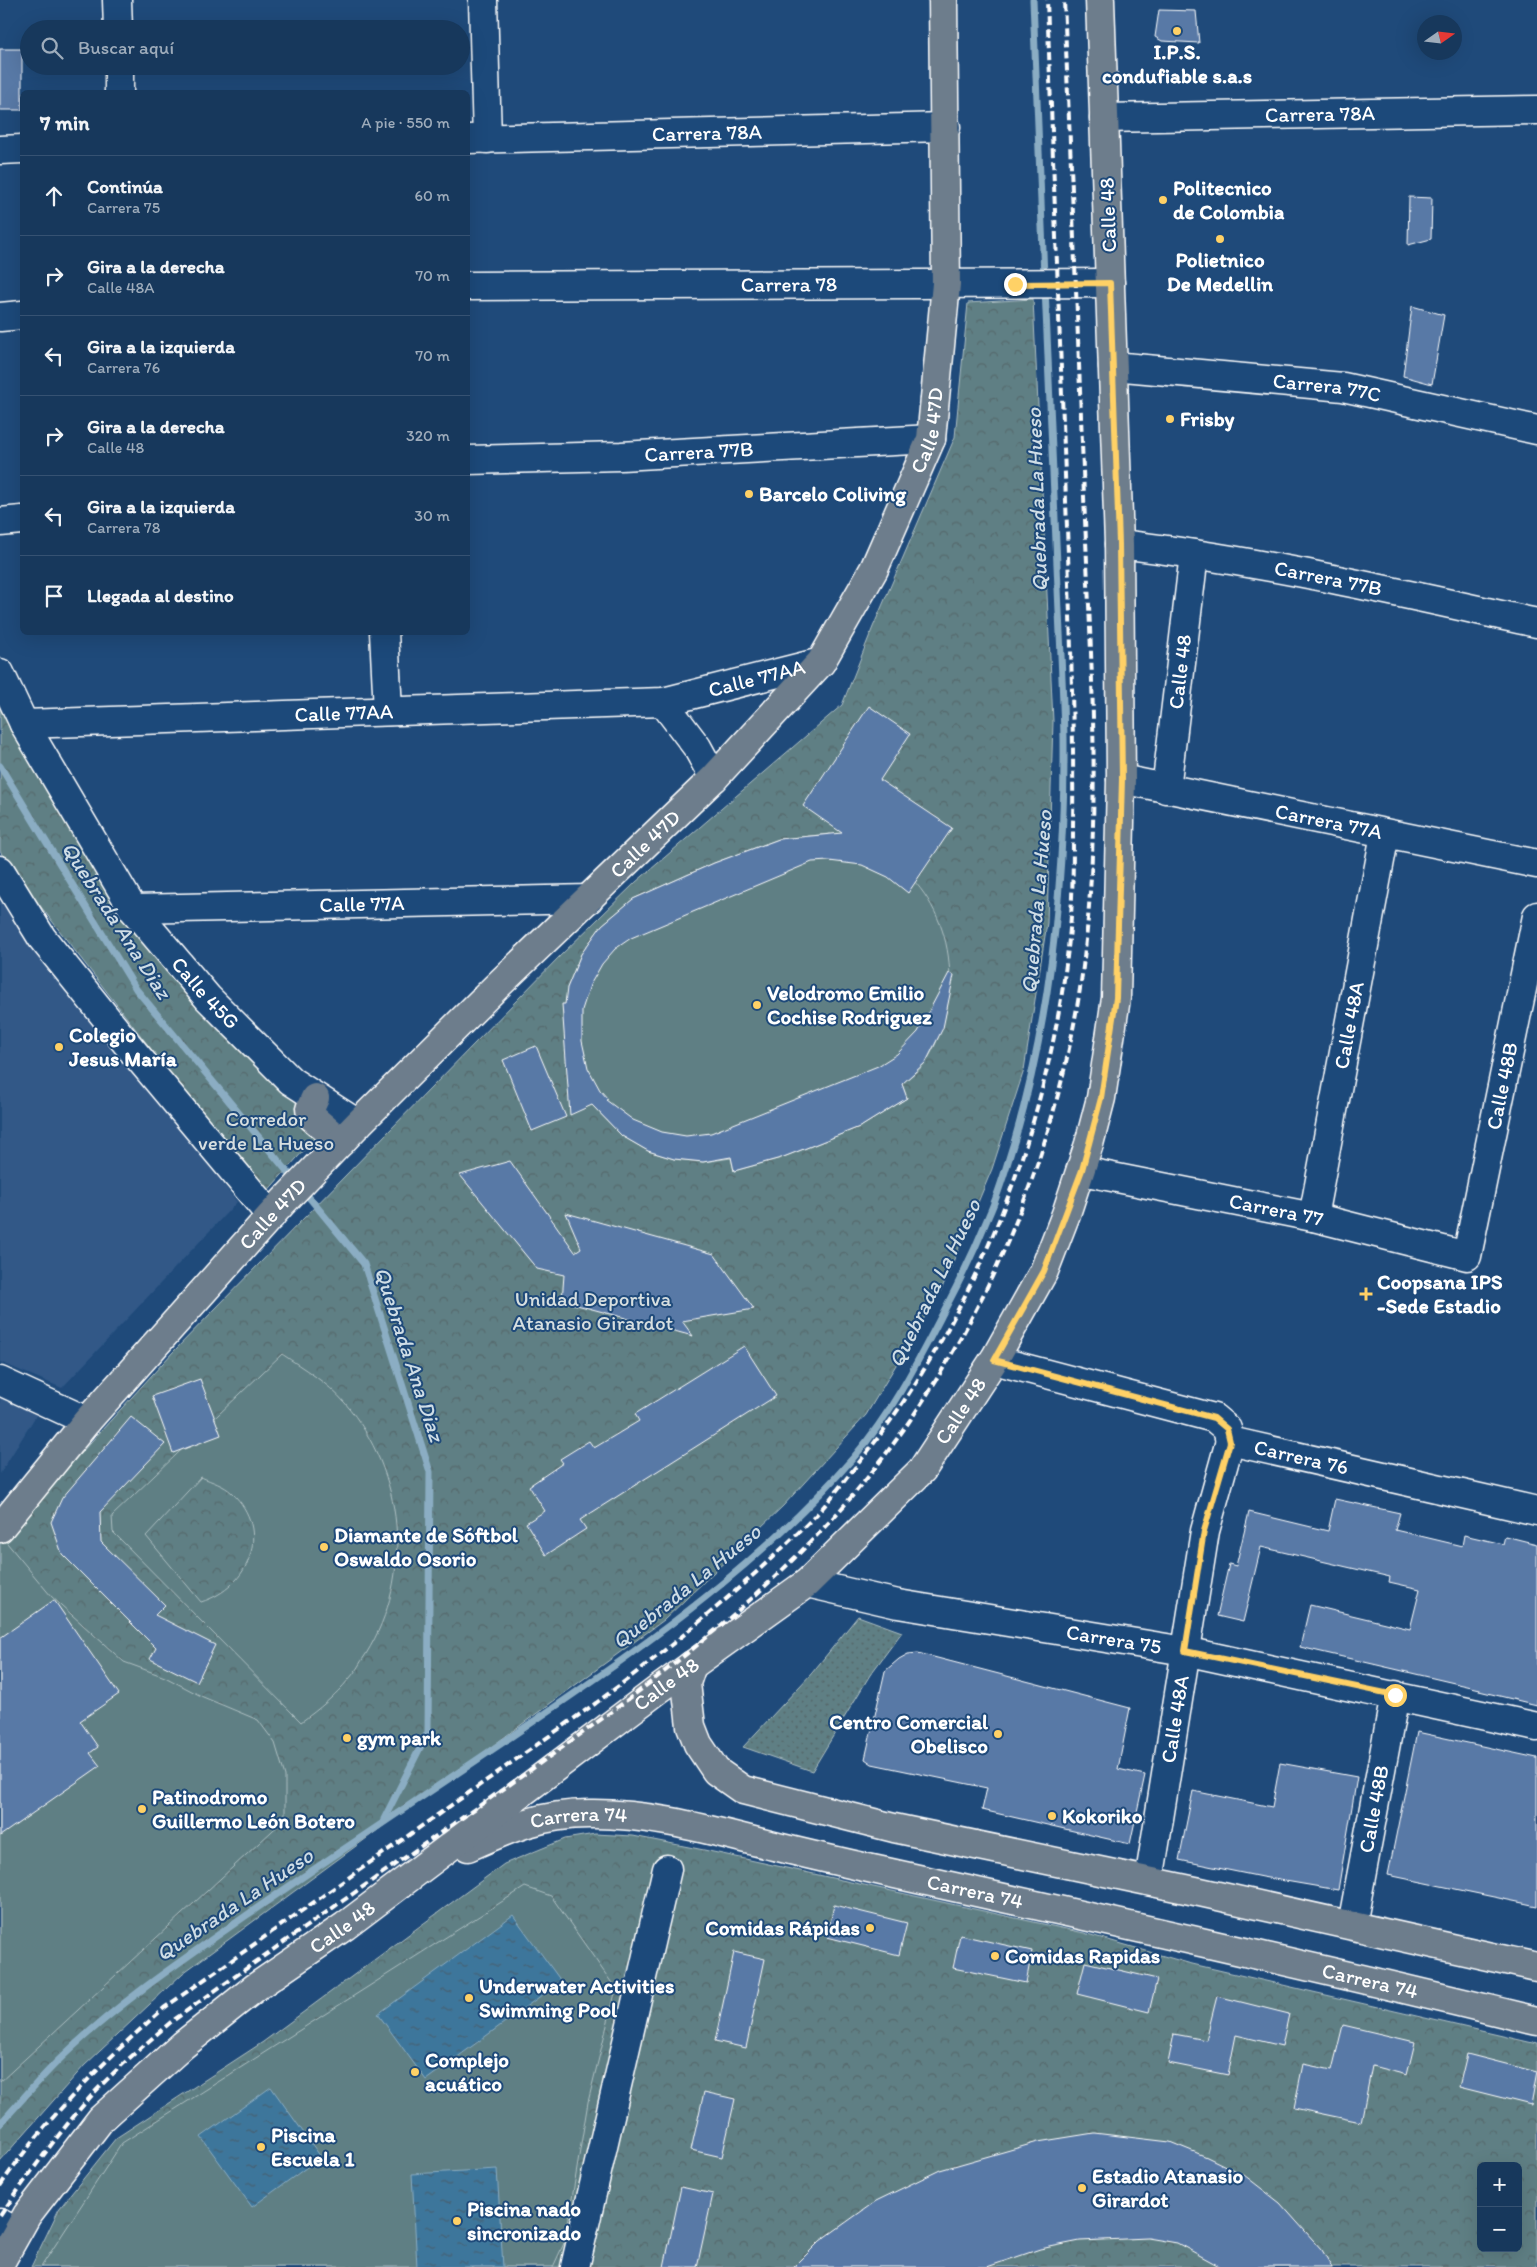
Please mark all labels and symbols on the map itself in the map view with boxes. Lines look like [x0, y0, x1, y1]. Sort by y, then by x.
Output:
north arrow [1417, 15, 1462, 60]
marker: I.P.S. condufiable s.a.s [1171, 25, 1183, 37]
place label: I.P.S. condufiable s.a.s [1102, 39, 1252, 88]
street label: Carrera 78A [1265, 100, 1376, 127]
street label: Carrera 78A [652, 119, 763, 146]
place label: Politecnico de Colombia [1173, 175, 1285, 224]
street label: Calle 48 [1094, 177, 1121, 253]
marker: Politecnico de Colombia [1157, 194, 1169, 206]
marker: Polietnico De Medellin [1214, 233, 1226, 245]
place label: Polietnico De Medellin [1167, 247, 1273, 296]
street label: Carrera 78 [741, 271, 837, 297]
route end [1004, 273, 1027, 296]
street label: Carrera 77C [1272, 368, 1383, 407]
street label: Calle 47D [905, 386, 948, 477]
place label: Frisby [1180, 406, 1235, 432]
water label: Quebrada La Hueso [1020, 407, 1053, 592]
marker: Frisby [1164, 413, 1176, 425]
street label: Carrera 77B [644, 436, 754, 467]
place label: Barcelo Coliving [759, 481, 907, 507]
marker: Barcelo Coliving [743, 488, 755, 500]
street label: Carrera 77B [1272, 555, 1384, 601]
street label: Calle 48 [1163, 633, 1196, 711]
street label: Calle 77AA [706, 653, 808, 702]
street label: Calle 77AA [294, 698, 394, 727]
street label: Carrera 77A [1273, 798, 1385, 844]
street label: Calle 47D [604, 804, 685, 883]
water label: Quebrada La Hueso [1015, 808, 1058, 995]
water label: Quebrada Ana Diaz [56, 837, 179, 1006]
street label: Calle 77A [319, 890, 405, 917]
street label: Calle 45G [167, 951, 245, 1034]
street label: Calle 48A [1328, 979, 1369, 1071]
place label: Velodromo Emilio Cochise Rodriguez [767, 980, 932, 1030]
marker: Velodromo Emilio Cochise Rodriguez [751, 999, 763, 1011]
place label: Colegio Jesus María [68, 1022, 178, 1071]
street label: Calle 48B [1480, 1040, 1523, 1132]
marker: Colegio Jesus María [53, 1041, 65, 1053]
park label: Corredor verde La Hueso [198, 1106, 334, 1155]
street label: Calle 47D [233, 1173, 311, 1255]
street label: Carrera 77 [1227, 1188, 1326, 1231]
water label: Quebrada La Hueso [882, 1194, 987, 1372]
water label: Quebrada Ana Diaz [369, 1263, 451, 1447]
place label: Coopsana IPS -Sede Estadio [1377, 1269, 1503, 1318]
park label: Unidad Deportiva Atanasio Girardot [512, 1286, 674, 1335]
marker: Coopsana IPS -Sede Estadio [1359, 1287, 1373, 1301]
street label: Calle 48 [929, 1372, 991, 1449]
street label: Carrera 76 [1252, 1434, 1351, 1480]
water label: Quebrada La Hueso [606, 1518, 767, 1655]
place label: Diamante de Sóftbol Oswaldo Osorio [334, 1522, 519, 1571]
marker: Diamante de Sóftbol Oswaldo Osorio [318, 1541, 330, 1553]
street label: Carrera 75 [1064, 1619, 1163, 1659]
street label: Calle 48 [628, 1651, 704, 1716]
street label: Calle 48A [1155, 1673, 1194, 1765]
route start [1384, 1684, 1407, 1707]
place label: Centro Comercial Obelisco [829, 1709, 989, 1758]
place label: gym park [357, 1725, 442, 1751]
marker: Centro Comercial Obelisco [992, 1728, 1004, 1740]
marker: gym park [341, 1732, 353, 1744]
street label: Calle 48B [1353, 1763, 1394, 1855]
place label: Patinodromo Guillermo León Botero [152, 1784, 355, 1833]
street label: Carrera 74 [527, 1801, 629, 1834]
marker: Patinodromo Guillermo León Botero [136, 1803, 148, 1815]
place label: Kokoriko [1062, 1803, 1143, 1828]
marker: Kokoriko [1046, 1810, 1058, 1822]
water label: Quebrada La Hueso [150, 1841, 319, 1967]
street label: Carrera 74 [925, 1868, 1026, 1914]
street label: Calle 48 [304, 1895, 380, 1959]
place label: Comidas Rápidas [705, 1915, 860, 1941]
marker: Comidas Rápidas [864, 1922, 876, 1934]
place label: Comidas Rapidas [1005, 1943, 1160, 1969]
marker: Comidas Rapidas [989, 1950, 1001, 1962]
street label: Carrera 74 [1320, 1957, 1421, 2004]
place label: Underwater Activities Swimming Pool [479, 1973, 674, 2023]
marker: Underwater Activities Swimming Pool [463, 1992, 475, 2004]
place label: Complejo acuático [425, 2047, 509, 2096]
marker: Complejo acuático [409, 2066, 421, 2078]
place label: Piscina Escuela 1 [271, 2122, 355, 2171]
marker: Piscina Escuela 1 [255, 2141, 267, 2153]
place label: Estadio Atanasio Girardot [1092, 2163, 1244, 2212]
marker: Estadio Atanasio Girardot [1076, 2182, 1088, 2194]
place label: Piscina nado sincronizado [467, 2196, 582, 2245]
marker: Piscina nado sincronizado [451, 2215, 463, 2227]

